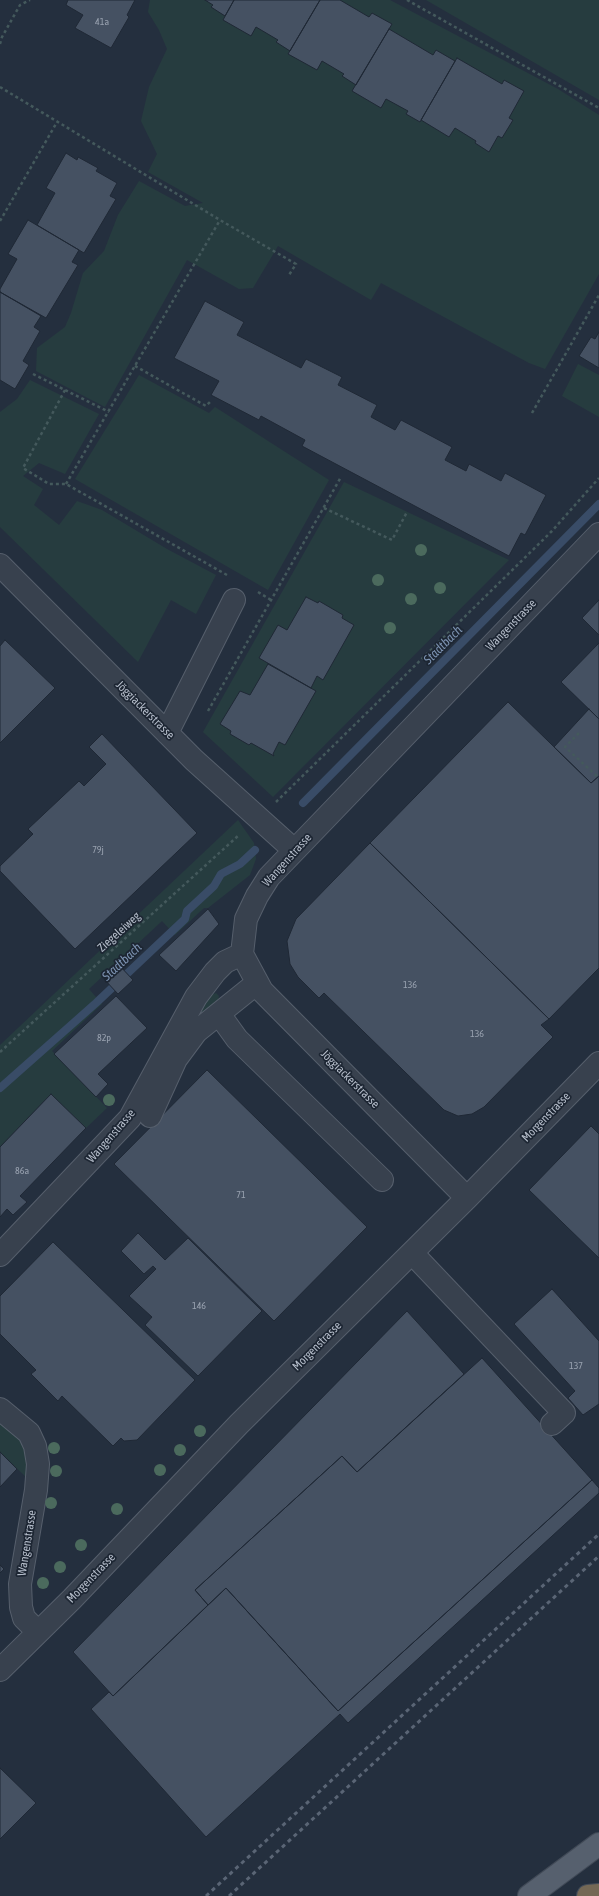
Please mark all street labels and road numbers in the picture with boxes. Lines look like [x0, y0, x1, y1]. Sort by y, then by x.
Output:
street label: Wangenstrasse [483, 596, 539, 654]
street label: Jöggiackerstrasse [113, 678, 177, 742]
street label: Wangenstrasse [259, 831, 315, 889]
street label: Ziegeleiweg [95, 909, 143, 955]
street label: Jöggiackerstrasse [318, 1047, 382, 1111]
street label: Morgenstrasse [519, 1089, 573, 1145]
street label: Wangenstrasse [84, 1106, 138, 1166]
street label: Morgenstrasse [289, 1318, 345, 1374]
street label: Wangenstrasse [15, 1509, 39, 1577]
street label: Morgenstrasse [64, 1550, 118, 1606]

